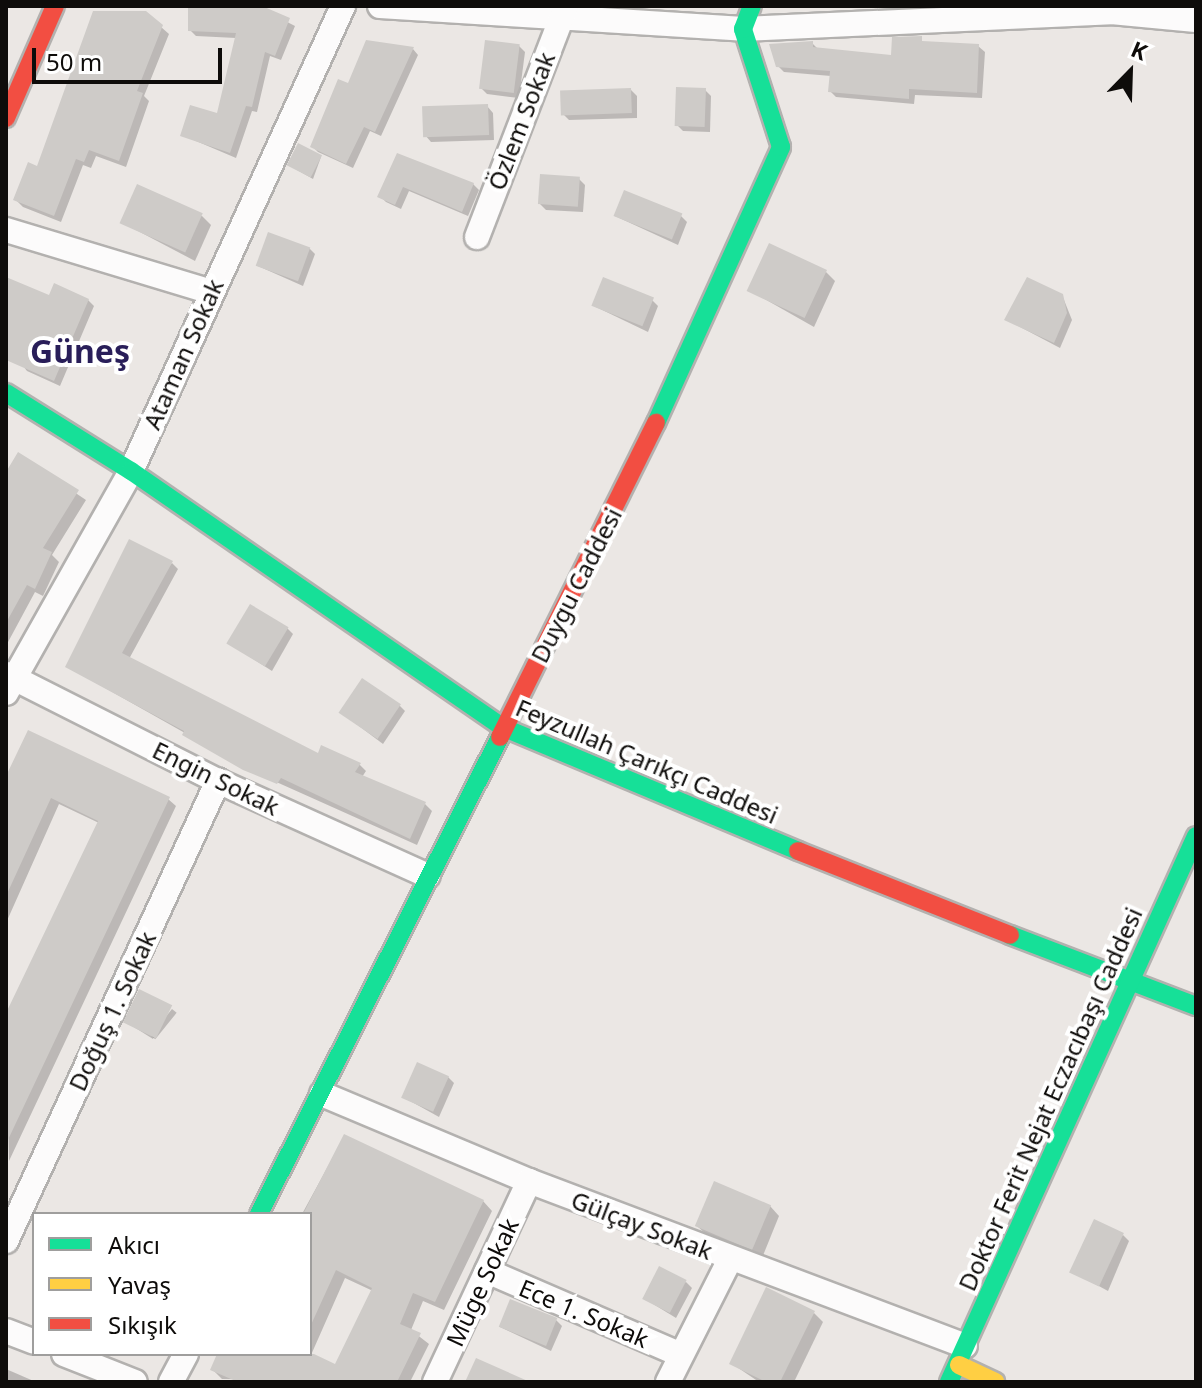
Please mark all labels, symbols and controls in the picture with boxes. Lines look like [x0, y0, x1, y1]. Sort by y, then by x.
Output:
scale bar [36, 32, 226, 82]
north arrow [1090, 32, 1170, 112]
text: K [1127, 33, 1152, 67]
text: 50 m [46, 45, 102, 78]
street label: Özlem Sokak [482, 48, 560, 194]
street label: Ataman Sokak [137, 274, 229, 434]
district label: Güneş [30, 332, 130, 370]
street label: Duygu Caddesi [525, 503, 627, 667]
street label: Feyzullah Çarıkçı Caddesi [512, 693, 782, 829]
street label: Engin Sokak [148, 735, 284, 821]
street label: Doktor Ferit Nejat Eczacıbaşı Caddesi [952, 903, 1148, 1295]
street label: Doğuş 1. Sokak [62, 927, 162, 1095]
street label: Gülçay Sokak [567, 1185, 717, 1265]
legend [32, 1212, 312, 1356]
street label: Müge Sokak [440, 1213, 524, 1351]
text: Akıcı [108, 1228, 160, 1261]
text: Yavaş [108, 1268, 171, 1301]
street label: Ece 1. Sokak [515, 1273, 653, 1353]
text: Sıkışık [108, 1308, 177, 1341]

